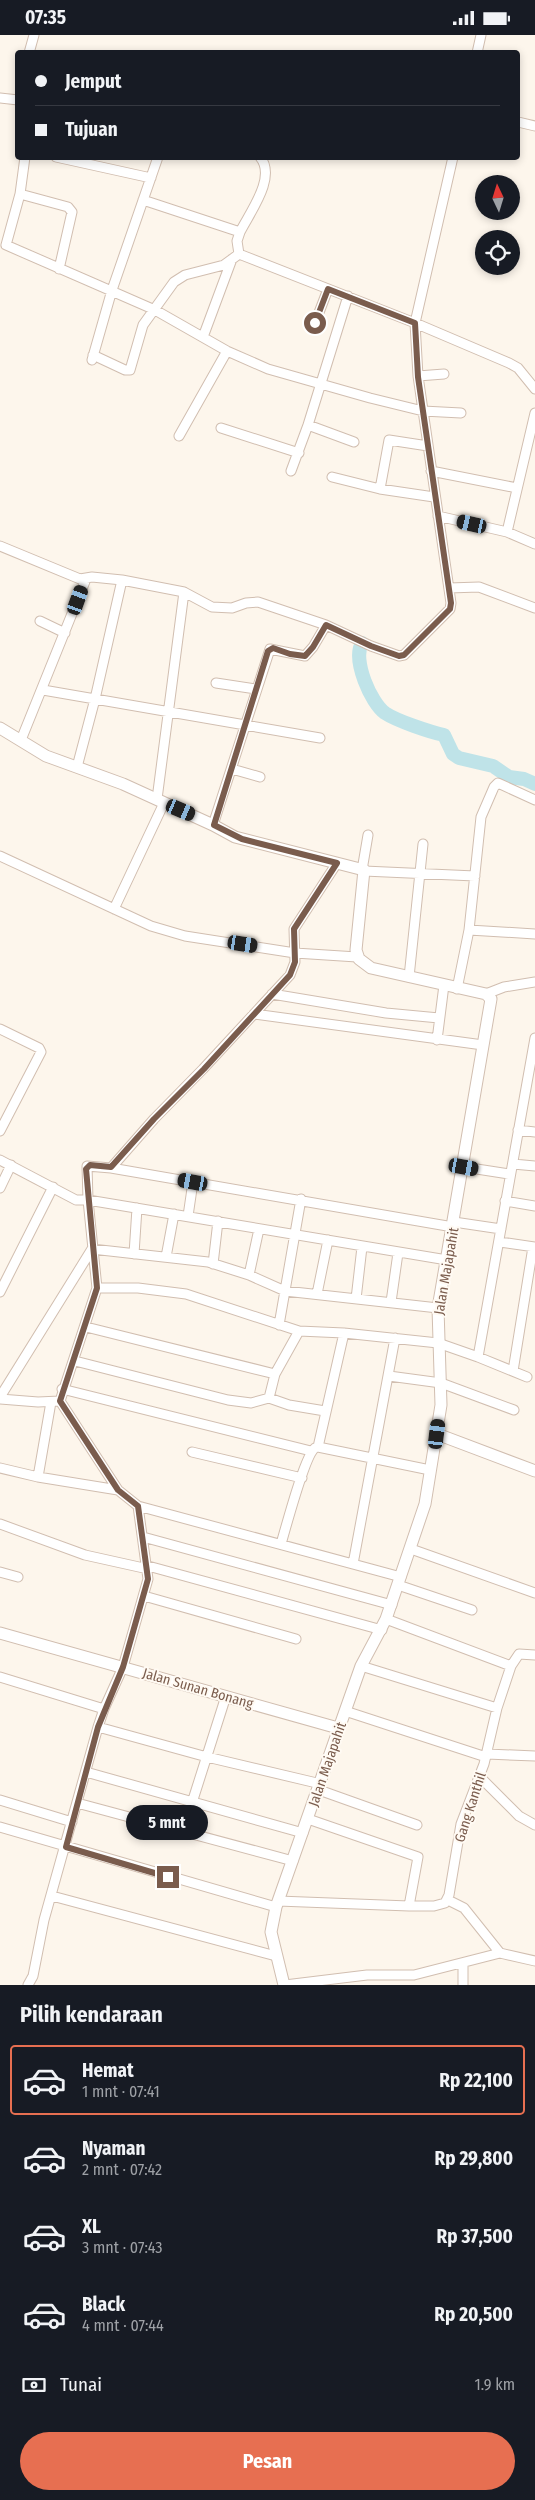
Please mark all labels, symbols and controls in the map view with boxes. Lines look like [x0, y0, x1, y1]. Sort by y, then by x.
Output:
text: 07:35 [25, 6, 66, 29]
text: Jemput [65, 70, 122, 93]
text: Tujuan [65, 118, 118, 141]
north arrow [475, 175, 520, 220]
map controls [475, 175, 520, 275]
button: locate [475, 230, 520, 275]
route start [304, 312, 326, 334]
car [455, 513, 488, 535]
car [65, 583, 90, 617]
car [164, 797, 197, 823]
car [227, 934, 258, 954]
car [447, 1157, 480, 1177]
car [176, 1172, 209, 1192]
street label: Jalan Majapahit [430, 1226, 463, 1316]
car [427, 1418, 446, 1450]
street label: Jalan Sunan Bonang [141, 1665, 255, 1712]
street label: Jalan Majapahit [305, 1719, 350, 1809]
street label: Gang Kanthil [451, 1770, 490, 1844]
callout: 5 mnt [127, 1805, 209, 1839]
text: 5 mnt [148, 1813, 186, 1832]
route end [157, 1866, 179, 1888]
text: Pilih kendaraan [20, 2001, 163, 2028]
icon: car [22, 2058, 67, 2103]
text: Hemat [82, 2059, 134, 2082]
text: Rp 22,100 [439, 2069, 513, 2092]
text: 1 mnt · 07:41 [82, 2082, 160, 2101]
icon: car [22, 2136, 67, 2181]
text: Nyaman [82, 2137, 145, 2160]
text: Rp 29,800 [434, 2147, 513, 2170]
text: 2 mnt · 07:42 [82, 2160, 162, 2179]
icon: car [22, 2214, 67, 2259]
text: XL [82, 2215, 101, 2238]
text: Rp 37,500 [437, 2225, 513, 2248]
text: 3 mnt · 07:43 [82, 2238, 162, 2257]
icon: car [22, 2292, 67, 2337]
text: Black [82, 2293, 125, 2316]
text: Rp 20,500 [434, 2303, 513, 2326]
text: 4 mnt · 07:44 [82, 2316, 164, 2335]
icon: cash [20, 2371, 48, 2399]
text: Tunai [60, 2373, 102, 2396]
text: 1.9 km [474, 2375, 515, 2394]
button: Pesan [20, 2432, 515, 2490]

